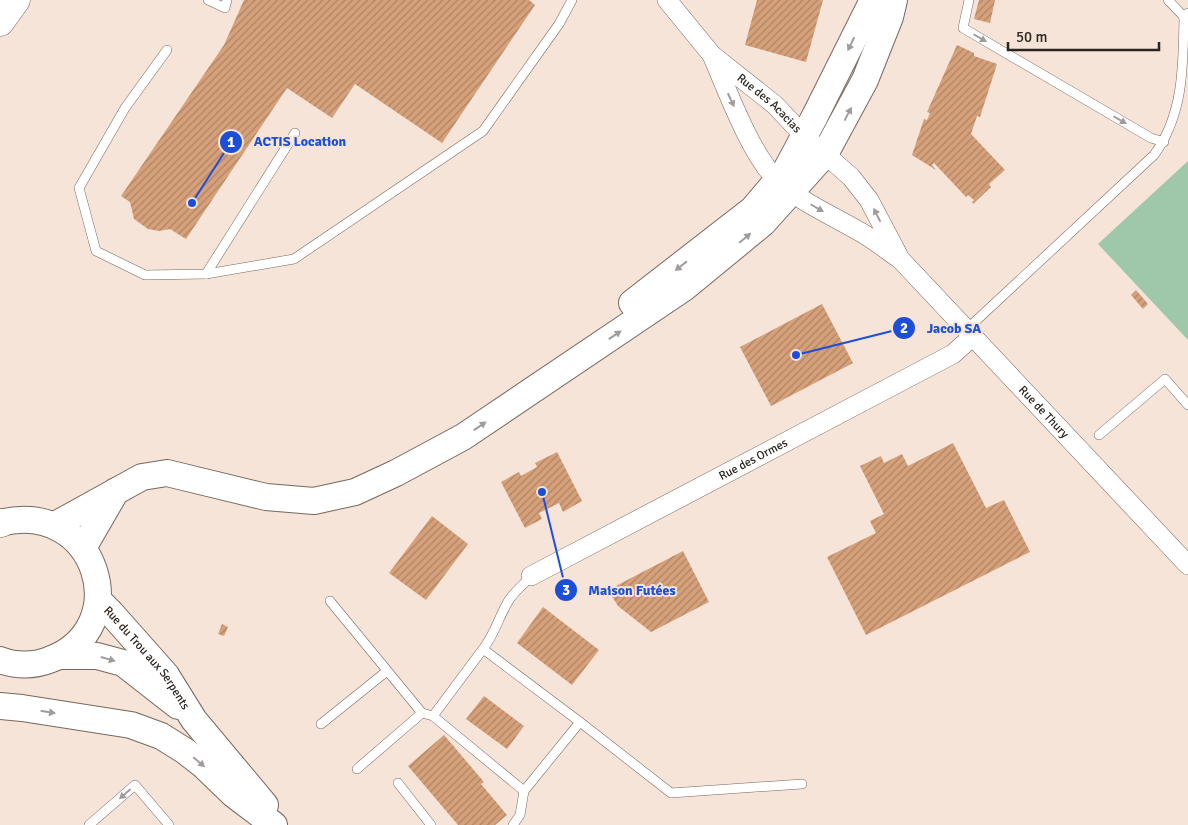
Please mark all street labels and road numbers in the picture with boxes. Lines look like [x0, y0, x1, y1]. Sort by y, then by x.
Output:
street label: Rue des Acacias [734, 70, 805, 136]
street label: Rue de Thury [1016, 382, 1072, 441]
street label: Rue des Ormes [716, 435, 790, 483]
street label: Rue du Trou aux Serpents [101, 603, 193, 712]

